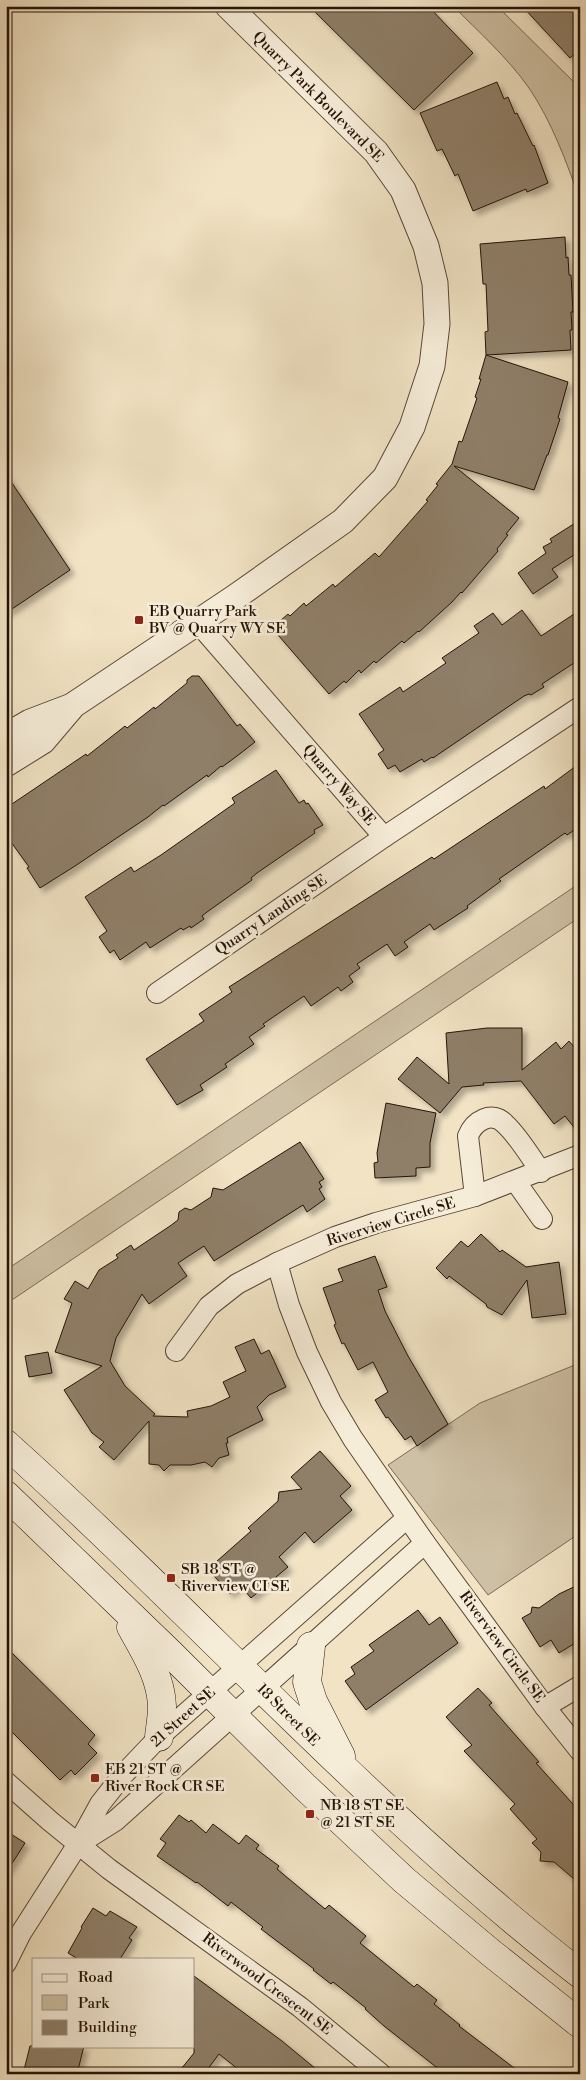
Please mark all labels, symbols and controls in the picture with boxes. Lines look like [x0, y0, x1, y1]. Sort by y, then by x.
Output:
street label: Quarry Park Boulevard SE [248, 27, 388, 167]
place label: EB Quarry Park BV @ Quarry WY SE [148, 602, 286, 638]
marker: EB Quarry Park BV @ Quarry WY SE [133, 614, 145, 626]
street label: Quarry Way SE [299, 740, 379, 830]
street label: Quarry Landing SE [211, 871, 331, 959]
street label: Riverview Circle SE [324, 1193, 458, 1251]
place label: SB 18 ST @ Riverview CI SE [181, 1560, 290, 1596]
marker: SB 18 ST @ Riverview CI SE [165, 1572, 177, 1584]
street label: Riverview Circle SE [455, 1587, 549, 1707]
street label: 18 Street SE [253, 1680, 323, 1750]
street label: 21 Street SE [147, 1683, 219, 1751]
place label: EB 21 ST @ River Rock CR SE [105, 1760, 225, 1796]
marker: EB 21 ST @ River Rock CR SE [89, 1772, 101, 1784]
place label: NB 18 ST SE @ 21 ST SE [320, 1796, 404, 1832]
marker: NB 18 ST SE @ 21 ST SE [304, 1808, 316, 1820]
street label: Riverwood Crescent SE [198, 1929, 336, 2039]
legend [32, 1958, 195, 2048]
text: Road [78, 1968, 113, 1987]
text: Park [78, 1994, 110, 2013]
text: Building [77, 2018, 137, 2037]

